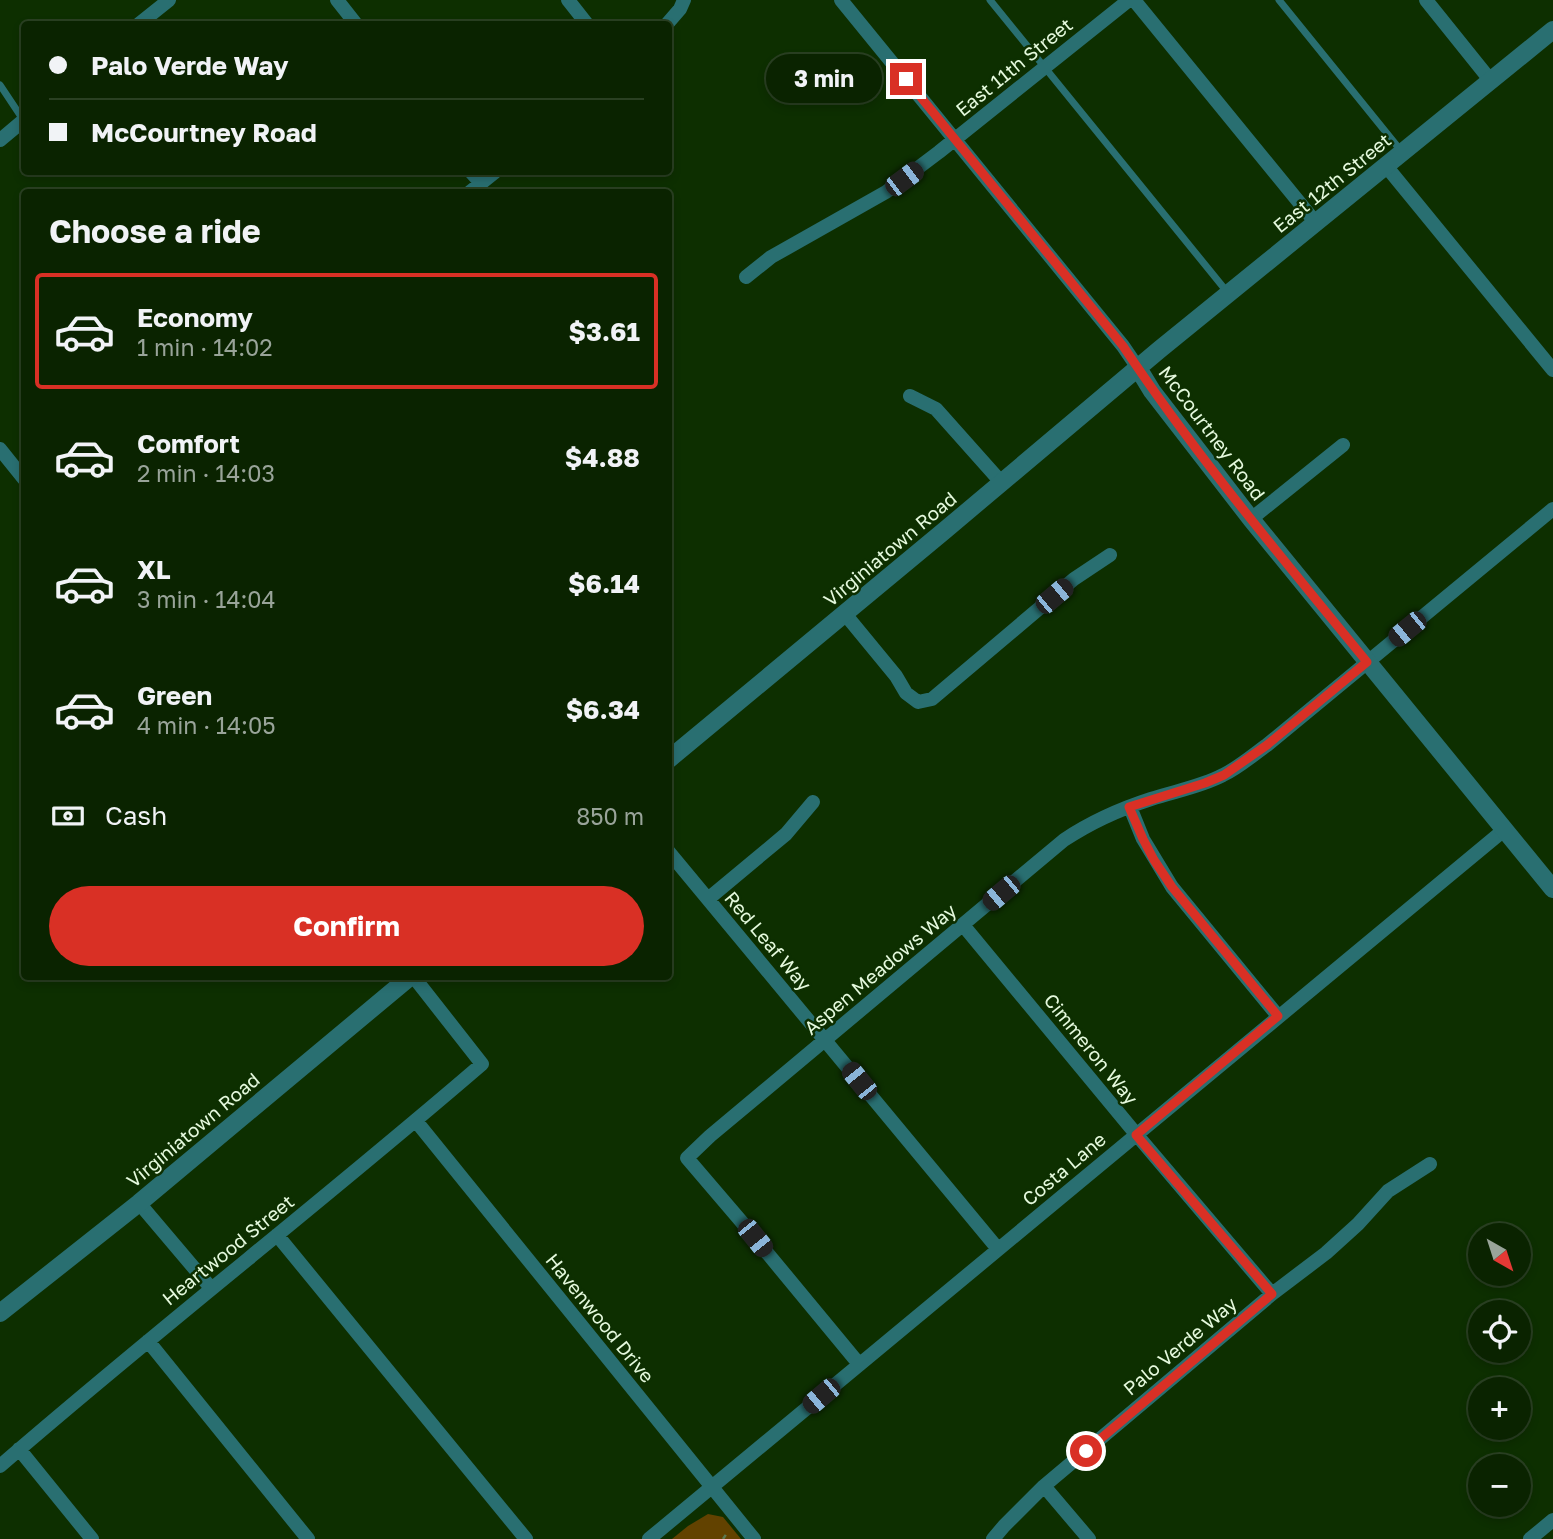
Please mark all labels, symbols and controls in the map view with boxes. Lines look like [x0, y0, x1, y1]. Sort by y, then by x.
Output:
street label: East 11th Street [951, 13, 1077, 121]
text: Palo Verde Way [91, 50, 289, 81]
callout: 3 min [766, 55, 881, 104]
route end [890, 63, 922, 95]
text: 3 min [794, 64, 854, 92]
text: McCourtney Road [91, 117, 317, 148]
street label: East 12th Street [1268, 128, 1395, 237]
car [881, 158, 928, 200]
text: Choose a ride [49, 212, 261, 250]
icon: car [53, 300, 116, 363]
text: Economy [137, 302, 253, 333]
text: $3.61 [568, 316, 640, 347]
text: 1 min · 14:02 [137, 333, 273, 361]
street label: McCourtney Road [1154, 361, 1270, 504]
icon: car [53, 426, 116, 489]
text: Comfort [137, 428, 240, 459]
text: $4.88 [565, 442, 640, 473]
text: 2 min · 14:03 [137, 459, 275, 487]
street label: Virginiatown Road [819, 486, 961, 611]
icon: car [53, 552, 116, 615]
text: XL [137, 554, 171, 585]
text: $6.14 [568, 568, 640, 599]
car [1032, 574, 1077, 618]
text: 3 min · 14:04 [137, 585, 276, 613]
car [1385, 608, 1430, 650]
icon: car [53, 678, 116, 741]
text: Green [137, 680, 212, 711]
text: $6.34 [566, 694, 640, 725]
text: 4 min · 14:05 [137, 711, 276, 739]
icon: cash [49, 797, 87, 835]
text: Cash [105, 800, 167, 831]
text: 850 m [576, 802, 644, 830]
car [979, 871, 1024, 915]
button: Confirm [49, 886, 644, 966]
street label: Red Leaf Way [720, 886, 817, 995]
street label: Aspen Meadows Way [799, 898, 961, 1039]
street label: Cimmeron Way [1040, 989, 1143, 1109]
car [838, 1058, 881, 1104]
street label: Virginiatown Road [122, 1067, 264, 1192]
street label: Costa Lane [1017, 1127, 1110, 1210]
street label: Heartwood Street [157, 1190, 298, 1310]
car [734, 1215, 777, 1261]
north arrow [1468, 1223, 1531, 1286]
map controls [1468, 1223, 1531, 1517]
street label: Havenwood Drive [541, 1249, 659, 1387]
street label: Palo Verde Way [1118, 1291, 1241, 1400]
button: locate [1468, 1300, 1531, 1363]
car [799, 1374, 844, 1418]
button: + [1468, 1377, 1531, 1440]
route start [1070, 1435, 1102, 1467]
button: − [1468, 1454, 1531, 1517]

